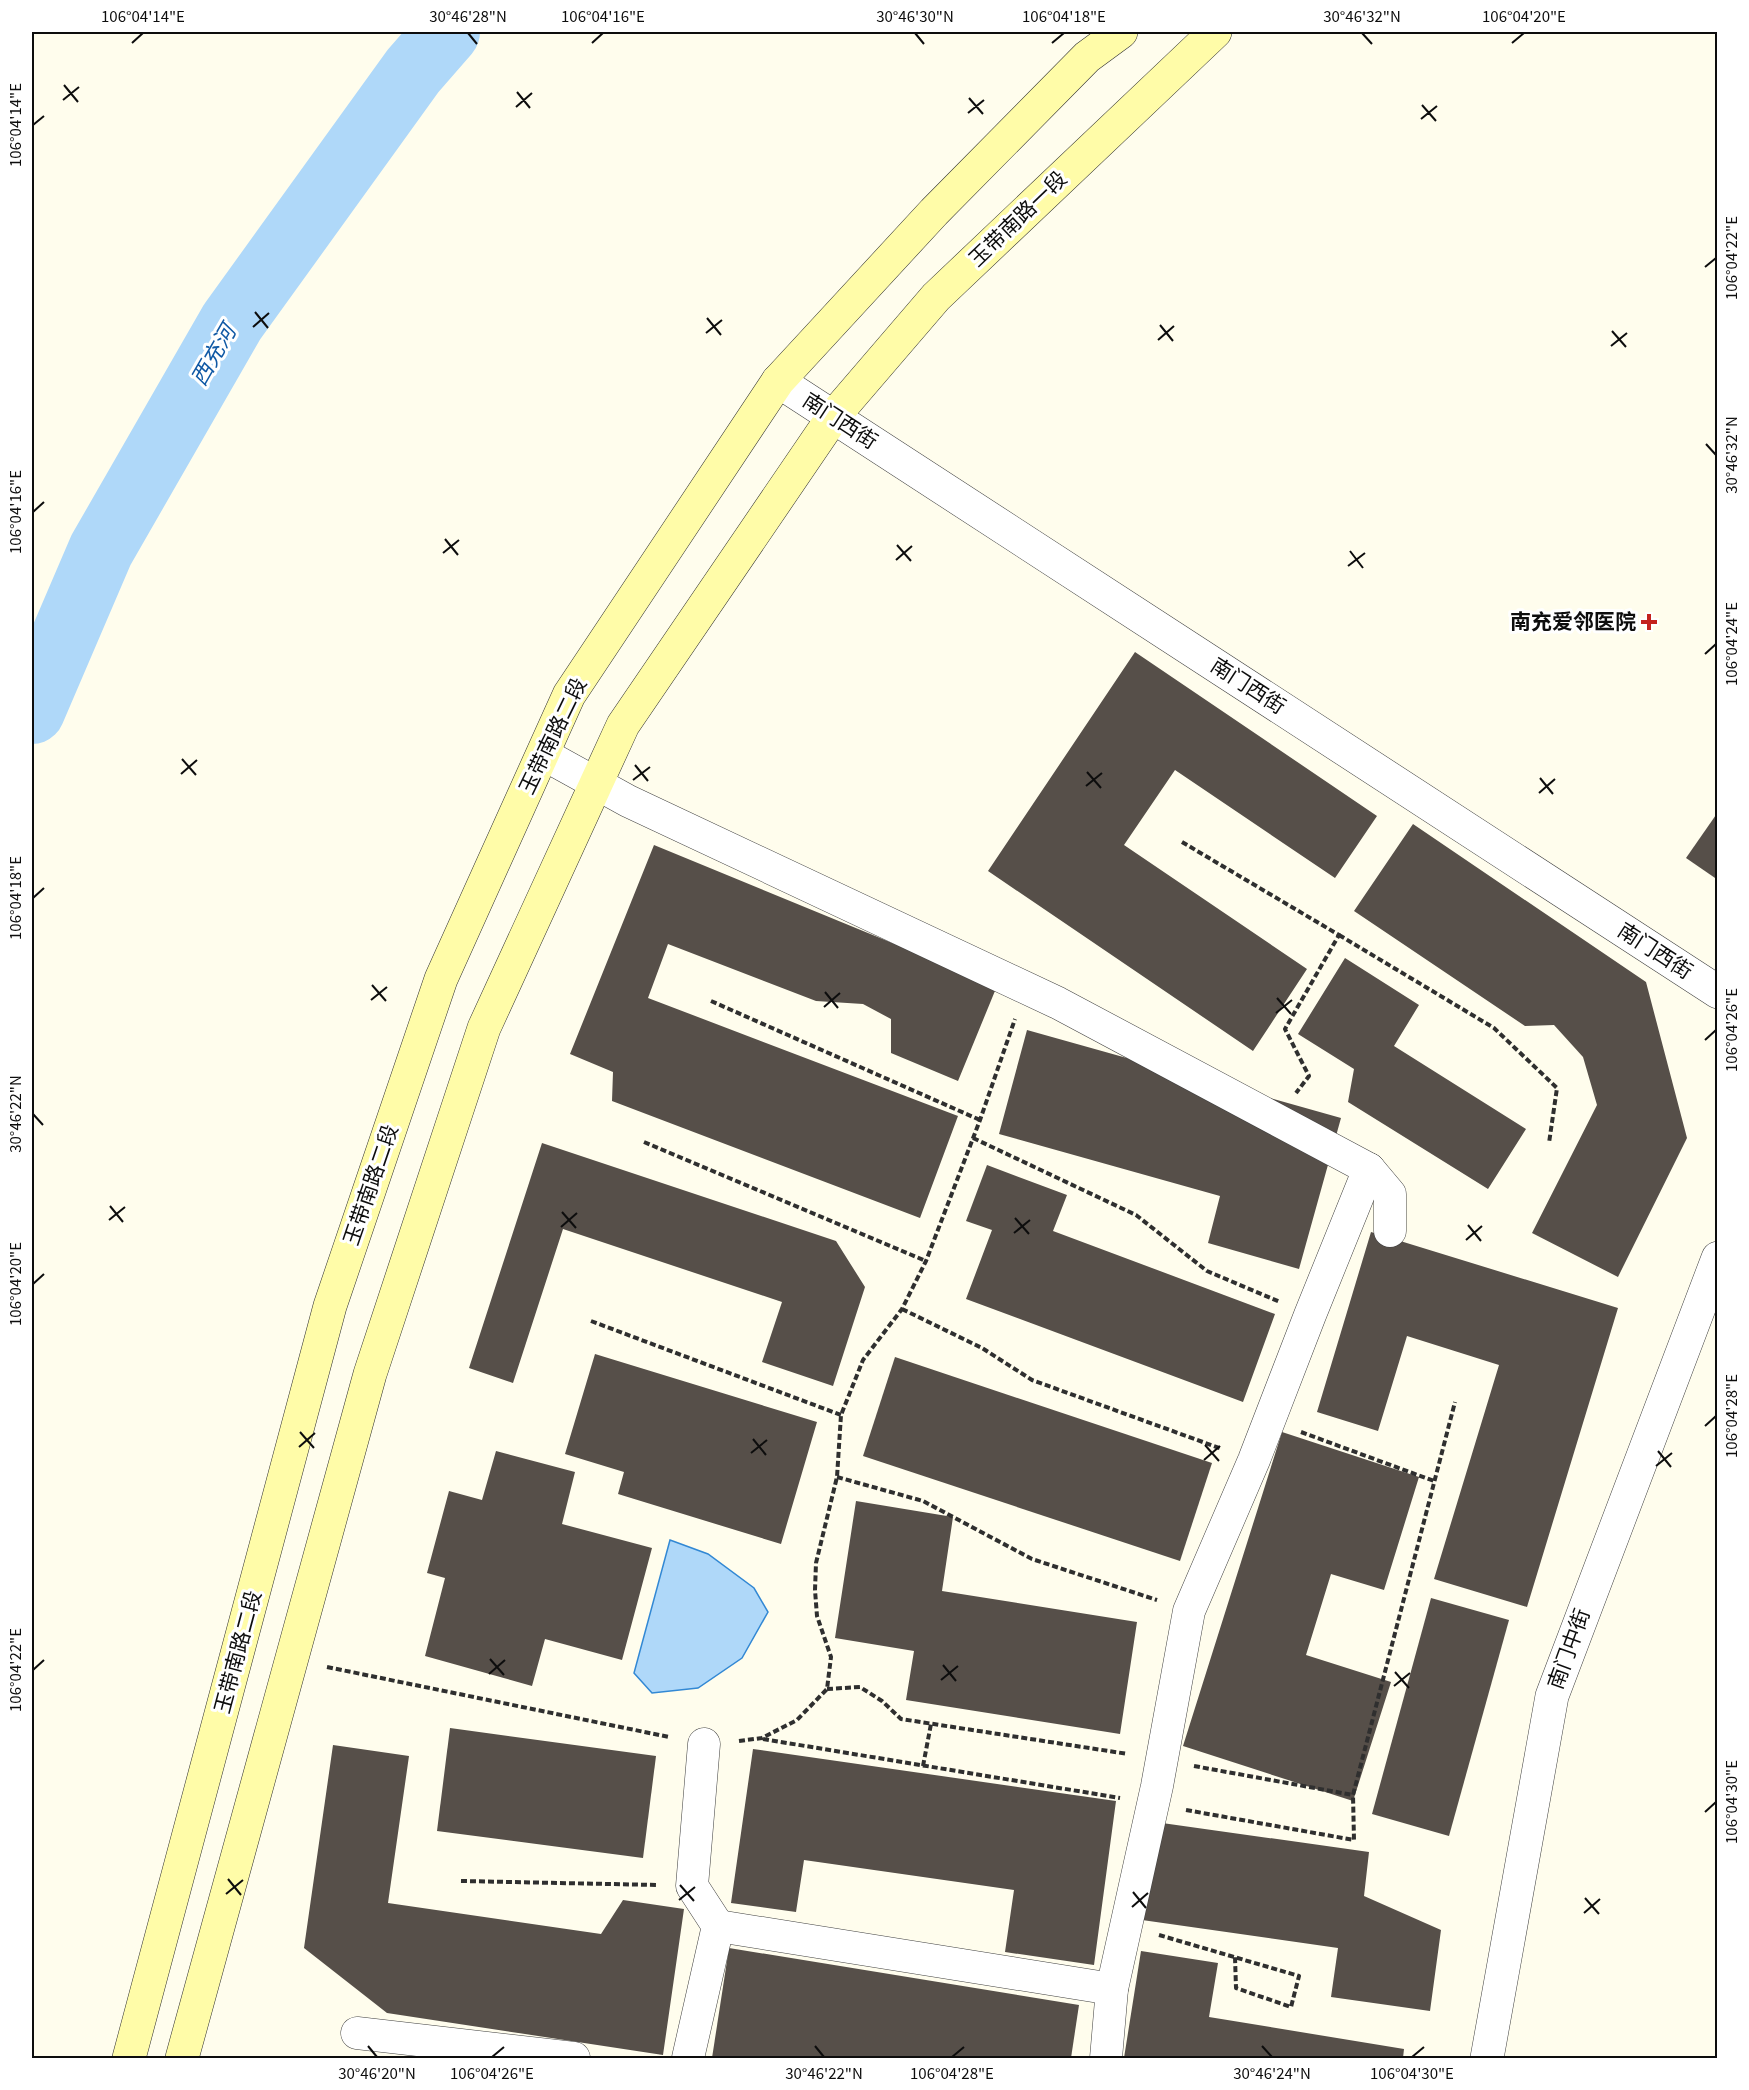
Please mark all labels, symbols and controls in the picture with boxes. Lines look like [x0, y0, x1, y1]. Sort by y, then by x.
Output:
text: 106°04'14"E [101, 5, 185, 26]
text: 30°46'28"N [429, 5, 507, 26]
text: 106°04'16"E [561, 5, 645, 26]
text: 30°46'30"N [876, 5, 954, 26]
text: 106°04'18"E [1022, 5, 1106, 26]
text: 30°46'32"N [1323, 5, 1401, 26]
text: 106°04'20"E [1482, 5, 1566, 26]
text: 106°04'14"E [4, 83, 25, 167]
street label: 玉带南路一段 [961, 163, 1072, 272]
text: 106°04'22"E [1720, 216, 1741, 300]
water label: 西充河 [181, 314, 244, 391]
street label: 南门西街 [798, 384, 884, 455]
text: 30°46'32"N [1720, 416, 1741, 494]
text: 106°04'16"E [4, 470, 25, 554]
text: 106°04'24"E [1720, 602, 1741, 686]
place label: 南充爱邻医院 [1510, 605, 1636, 635]
marker: 南充爱邻医院 [1640, 613, 1658, 631]
street label: 南门西街 [1206, 649, 1292, 720]
street label: 玉带南路二段 [510, 672, 592, 798]
text: 106°04'18"E [4, 856, 25, 940]
street label: 南门西街 [1613, 914, 1699, 985]
text: 106°04'26"E [1720, 988, 1741, 1072]
text: 30°46'22"N [4, 1075, 25, 1153]
street label: 玉带南路二段 [334, 1120, 404, 1249]
text: 106°04'20"E [4, 1242, 25, 1326]
text: 106°04'28"E [1720, 1374, 1741, 1458]
street label: 玉带南路二段 [205, 1587, 267, 1716]
street label: 南门中街 [1539, 1604, 1596, 1693]
text: 106°04'22"E [4, 1628, 25, 1712]
text: 106°04'30"E [1720, 1760, 1741, 1844]
text: 30°46'20"N [338, 2062, 416, 2083]
text: 106°04'26"E [450, 2062, 534, 2083]
text: 30°46'22"N [785, 2062, 863, 2083]
text: 106°04'28"E [910, 2062, 994, 2083]
text: 30°46'24"N [1233, 2062, 1311, 2083]
text: 106°04'30"E [1370, 2062, 1454, 2083]

